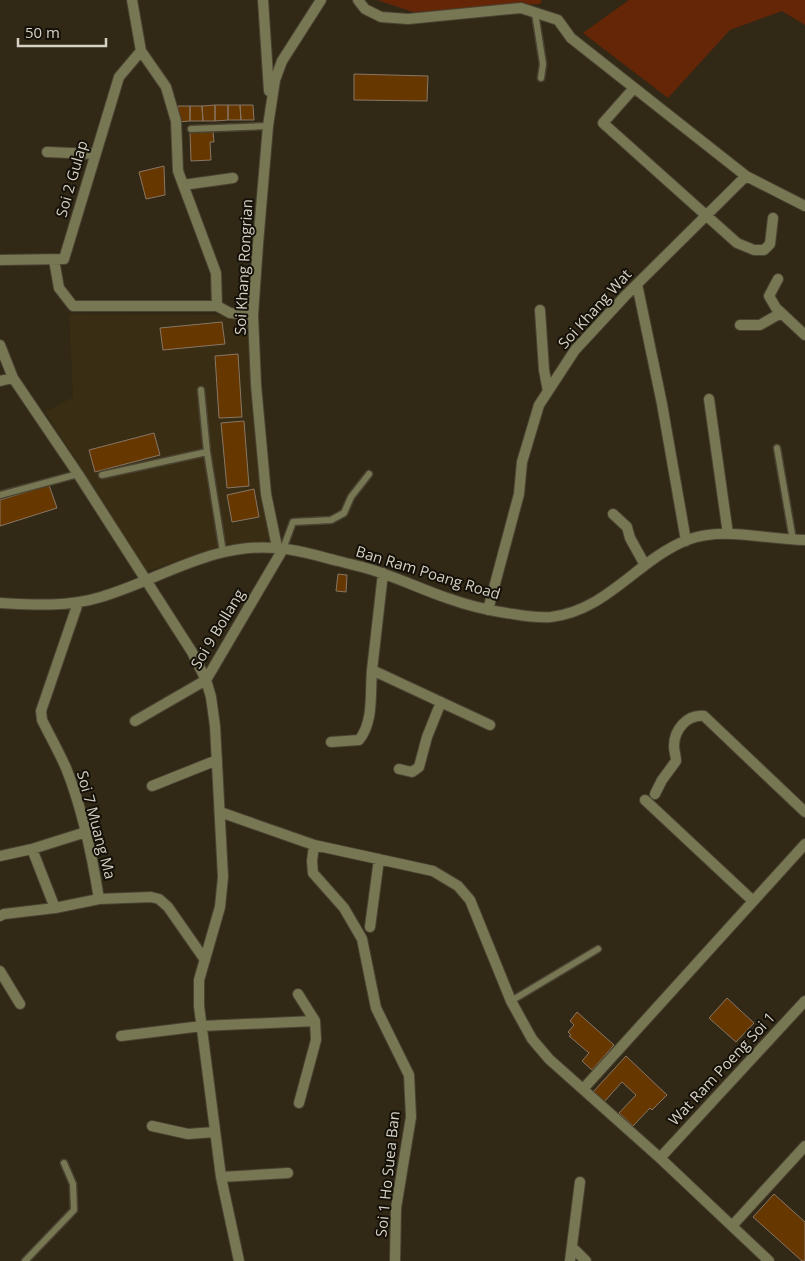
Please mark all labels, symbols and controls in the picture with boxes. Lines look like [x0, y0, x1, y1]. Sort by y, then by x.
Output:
scale bar [18, 15, 105, 47]
text: 50 m [25, 22, 60, 42]
street label: Soi 2 Gulap [51, 138, 92, 219]
street label: Soi Khang Rongrian [229, 199, 257, 335]
street label: Soi Khang Wat [553, 264, 635, 352]
street label: Ban Ram Poang Road [354, 541, 503, 604]
street label: Soi 9 Bollang [186, 585, 249, 672]
street label: Soi 7 Muang Ma [73, 768, 121, 881]
street label: Wat Ram Poeng Soi 1 [663, 1007, 779, 1129]
street label: Soi 1 Ho Suea Ban [370, 1110, 404, 1238]

